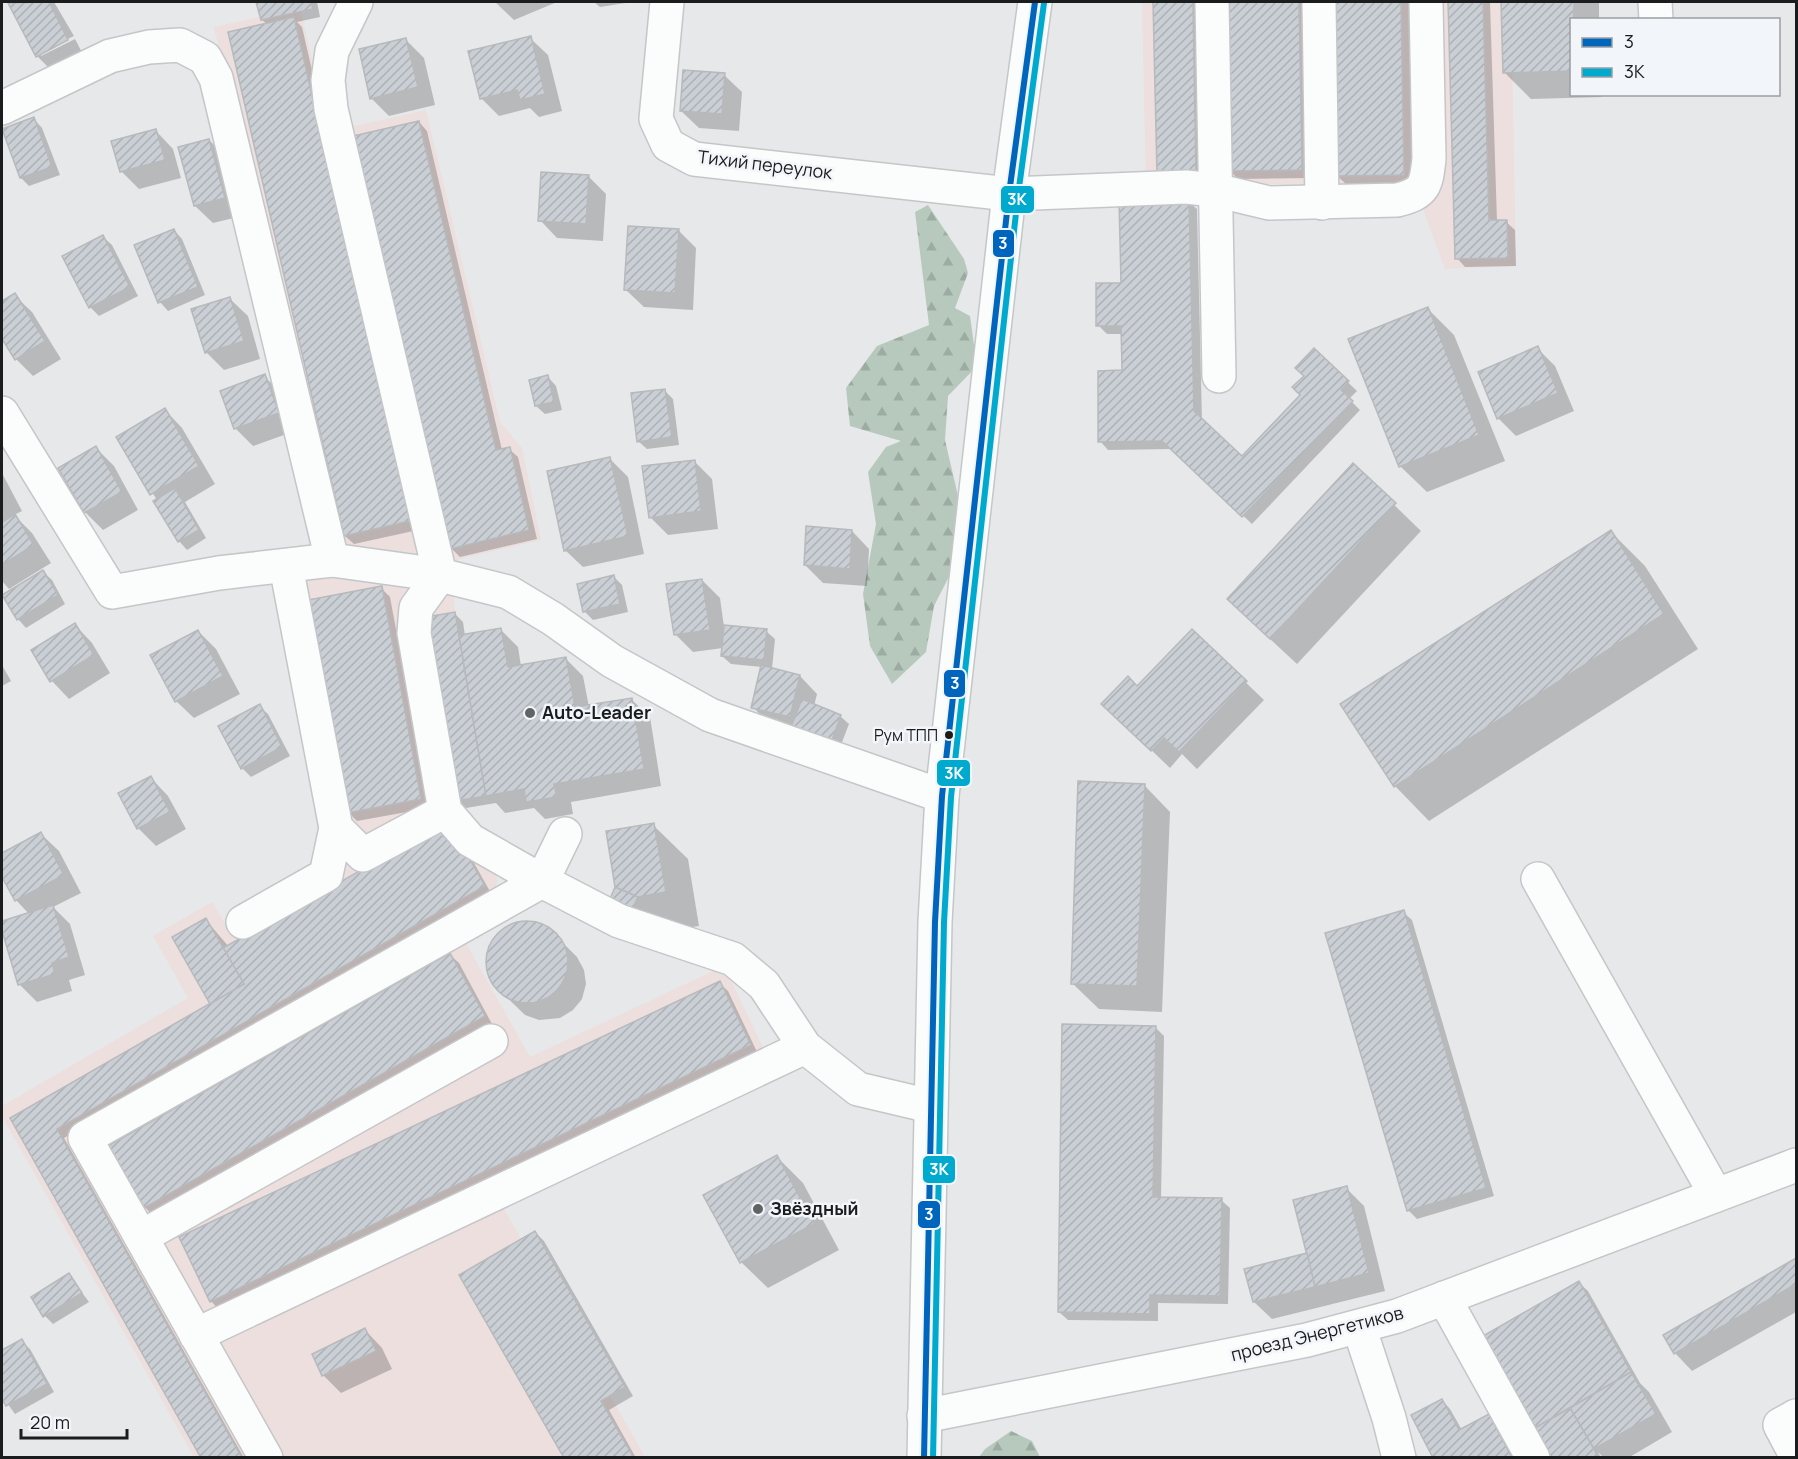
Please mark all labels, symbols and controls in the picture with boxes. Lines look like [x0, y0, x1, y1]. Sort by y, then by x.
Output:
legend [1570, 18, 1780, 96]
text: 3 [1624, 29, 1634, 53]
text: 3К [1624, 59, 1645, 83]
street label: Тихий переулок [696, 144, 835, 184]
line badge: 3К [1000, 185, 1035, 214]
text: 3К [1007, 188, 1027, 210]
line badge: 3 [992, 229, 1015, 258]
text: 3 [998, 232, 1008, 254]
line badge: 3 [943, 669, 966, 698]
text: 3 [950, 672, 960, 694]
place label: Auto-Leader [542, 700, 651, 724]
marker: Auto-Leader [523, 706, 537, 720]
place label: Рум ТПП [874, 724, 938, 746]
marker: Рум ТПП [943, 729, 955, 741]
line badge: 3К [936, 759, 971, 787]
text: 3К [944, 762, 964, 784]
line badge: 3К [922, 1155, 956, 1184]
text: 3К [929, 1158, 949, 1180]
place label: Звёздный [770, 1196, 858, 1220]
line badge: 3 [917, 1200, 941, 1229]
marker: Звёздный [751, 1202, 765, 1216]
text: 3 [924, 1203, 934, 1225]
street label: проезд Энергетиков [1228, 1300, 1406, 1366]
scale bar [21, 1402, 128, 1440]
text: 20 m [30, 1410, 70, 1434]

